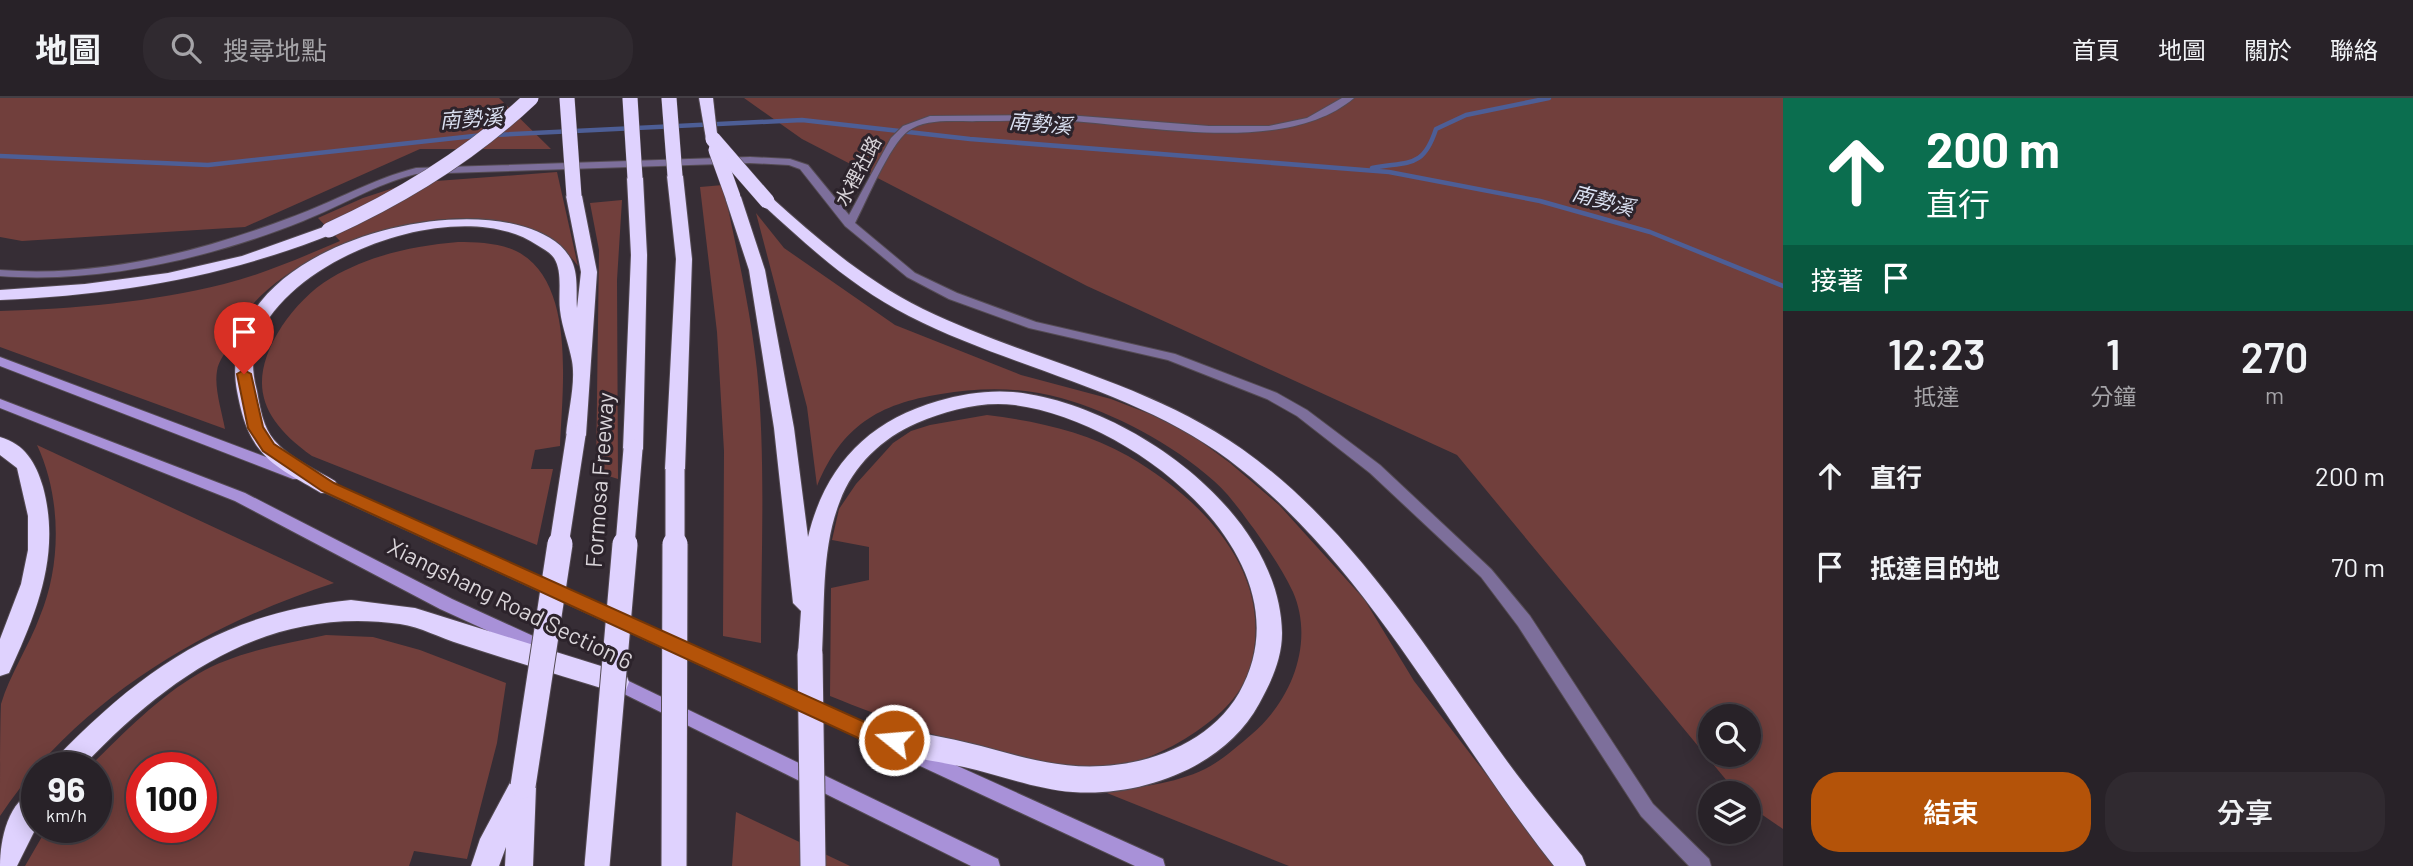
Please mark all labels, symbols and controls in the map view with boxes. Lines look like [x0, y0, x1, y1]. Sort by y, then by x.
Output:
search box [143, 17, 633, 80]
text: 地圖 [35, 29, 101, 69]
icon: search [167, 29, 205, 67]
text: 搜尋地點 [223, 34, 327, 65]
text: 首頁 [2072, 35, 2120, 64]
text: 地圖 [2158, 35, 2206, 64]
text: 關於 [2244, 35, 2292, 64]
text: 聯絡 [2330, 35, 2378, 64]
water label: 南勢溪 [439, 103, 506, 132]
water label: 南勢溪 [1008, 107, 1076, 138]
text: 200 m [1926, 119, 2060, 178]
icon: ahead [1811, 126, 1902, 217]
street label: 水裡社路 [830, 132, 886, 210]
water label: 南勢溪 [1570, 179, 1640, 221]
text: 直行 [1926, 184, 1990, 222]
icon: arrive [1877, 259, 1915, 297]
text: 接著 [1811, 264, 1863, 295]
pin [214, 302, 274, 374]
icon: arrive [225, 313, 263, 351]
text: 12:23 [1888, 328, 1986, 378]
text: 1 [2106, 328, 2121, 378]
text: 270 [2241, 331, 2308, 381]
text: m [2265, 381, 2284, 409]
text: 抵達 [1914, 382, 1960, 410]
text: 分鐘 [2090, 382, 2136, 410]
street label: Formosa Freeway [579, 391, 619, 569]
icon: ahead [1811, 457, 1849, 495]
text: 200 m [2315, 460, 2385, 491]
text: 直行 [1870, 461, 1922, 492]
street label: Xiangshang Road Section 6 [383, 532, 637, 675]
icon: arrive [1811, 548, 1849, 586]
text: 70 m [2331, 551, 2385, 582]
text: 抵達目的地 [1870, 552, 2000, 583]
position arrow [857, 703, 931, 777]
map controls [1698, 704, 1761, 844]
button: search [1698, 704, 1761, 767]
speed limit sign: 100 [126, 752, 217, 843]
text: 96 [48, 767, 85, 809]
button: 結束 [1811, 772, 2091, 852]
button: 分享 [2105, 772, 2385, 852]
button: layers [1698, 781, 1761, 844]
text: km/h [46, 804, 87, 826]

